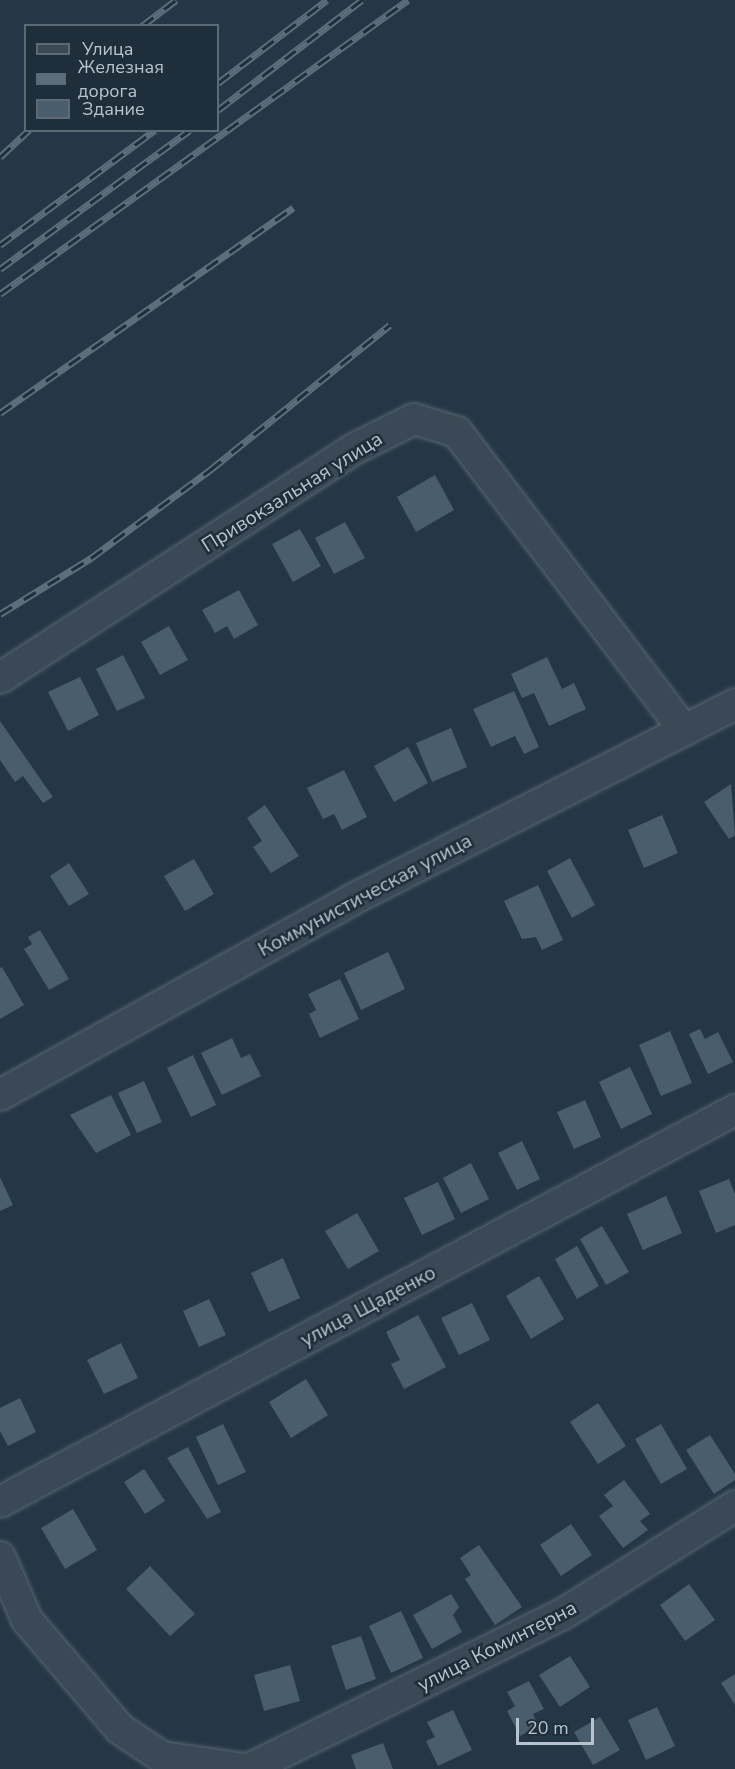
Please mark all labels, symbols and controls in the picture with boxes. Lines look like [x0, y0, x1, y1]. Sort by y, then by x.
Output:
legend [24, 24, 219, 132]
text: Улица [82, 37, 133, 61]
text: Железная дорога [78, 55, 164, 103]
text: Здание [82, 97, 145, 121]
street label: Привокзальная улица [197, 427, 387, 557]
street label: Коммунистическая улица [254, 828, 476, 962]
street label: улица Щаденко [296, 1260, 440, 1352]
street label: улица Коминтерна [413, 1595, 581, 1697]
scale bar [519, 1706, 597, 1744]
text: 20 m [527, 1716, 569, 1740]

